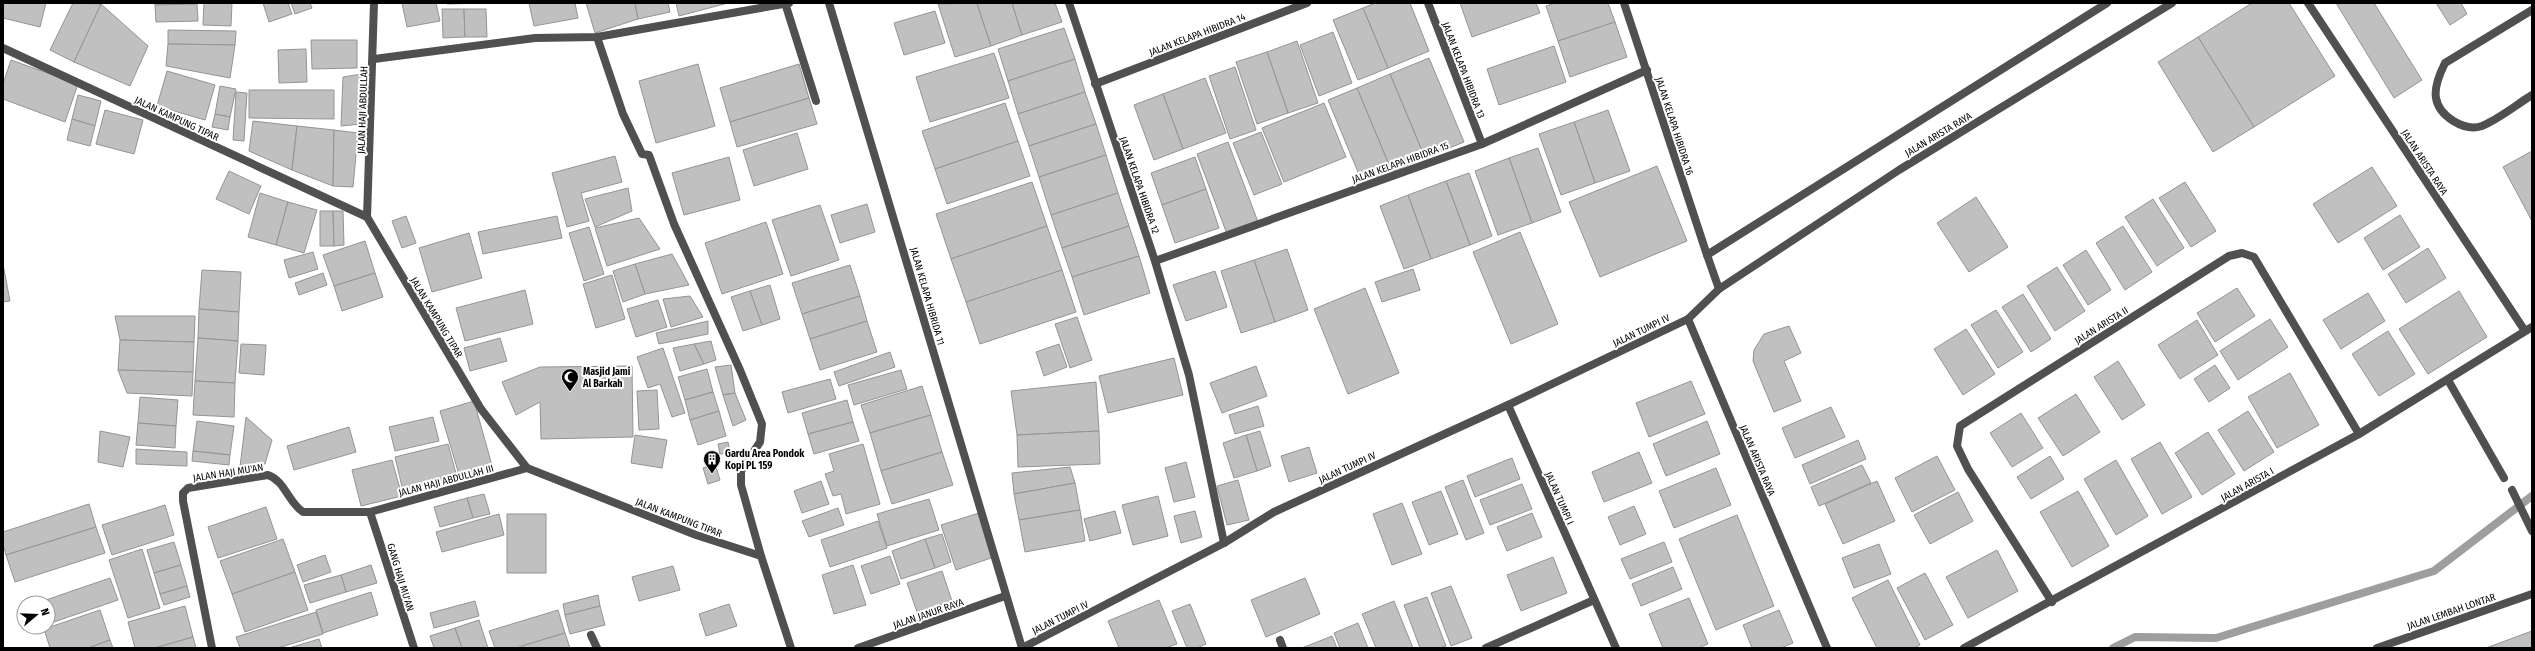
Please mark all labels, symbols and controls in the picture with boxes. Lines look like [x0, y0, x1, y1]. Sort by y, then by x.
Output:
street label: JALAN KELAPA HIBIDRA 14 [1147, 11, 1247, 59]
street label: JALAN KELAPA HIBIDRA 13 [1439, 21, 1487, 121]
street label: JALAN HAJI ABDULLAH [355, 66, 371, 154]
street label: JALAN KELAPA HIBIDRA 16 [1653, 76, 1696, 177]
street label: JALAN KAMPUNG TIPAR [133, 94, 221, 144]
street label: JALAN ARISTA RAYA [1903, 110, 1975, 160]
street label: JALAN ARISTA RAYA [2398, 127, 2450, 198]
street label: JALAN KELAPA HIBIDRA 12 [1117, 135, 1162, 236]
street label: JALAN KELAPA HIBIDRA 15 [1350, 140, 1451, 186]
street label: JALAN KELAPA HIBRIDA 11 [907, 246, 947, 347]
street label: JALAN KAMPUNG TIPAR [407, 275, 465, 360]
street label: JALAN ARISTA II [2072, 305, 2131, 347]
street label: JALAN TUMPI IV [1611, 312, 1673, 350]
place label: Masjid Jami Al Barkah [582, 366, 631, 390]
mosque icon: Masjid Jami Al Barkah [560, 367, 580, 392]
street label: JALAN ARISTA RAYA [1737, 423, 1778, 498]
place label: Gardu Area Pondok Kopi PL 159 [725, 448, 805, 472]
building icon: Gardu Area Pondok Kopi PL 159 [702, 449, 722, 474]
street label: JALAN TUMPI IV [1317, 449, 1379, 486]
street label: JALAN HAJI MU'AN [192, 461, 264, 484]
street label: JALAN HAJI ABDULLAH III [397, 462, 495, 499]
street label: JALAN ARISTA I [2219, 465, 2276, 504]
street label: JALAN TUMPI I [1542, 470, 1576, 527]
street label: JALAN KAMPUNG TIPAR [634, 496, 724, 540]
street label: GANG HAJI MU'AN [384, 542, 416, 613]
street label: JALAN LEMBAH LONTAR [2406, 591, 2498, 633]
north arrow [16, 595, 56, 635]
street label: JALAN JANUR RAYA [891, 596, 966, 632]
street label: JALAN TUMPI IV [1030, 598, 1091, 637]
text: N [38, 607, 52, 617]

